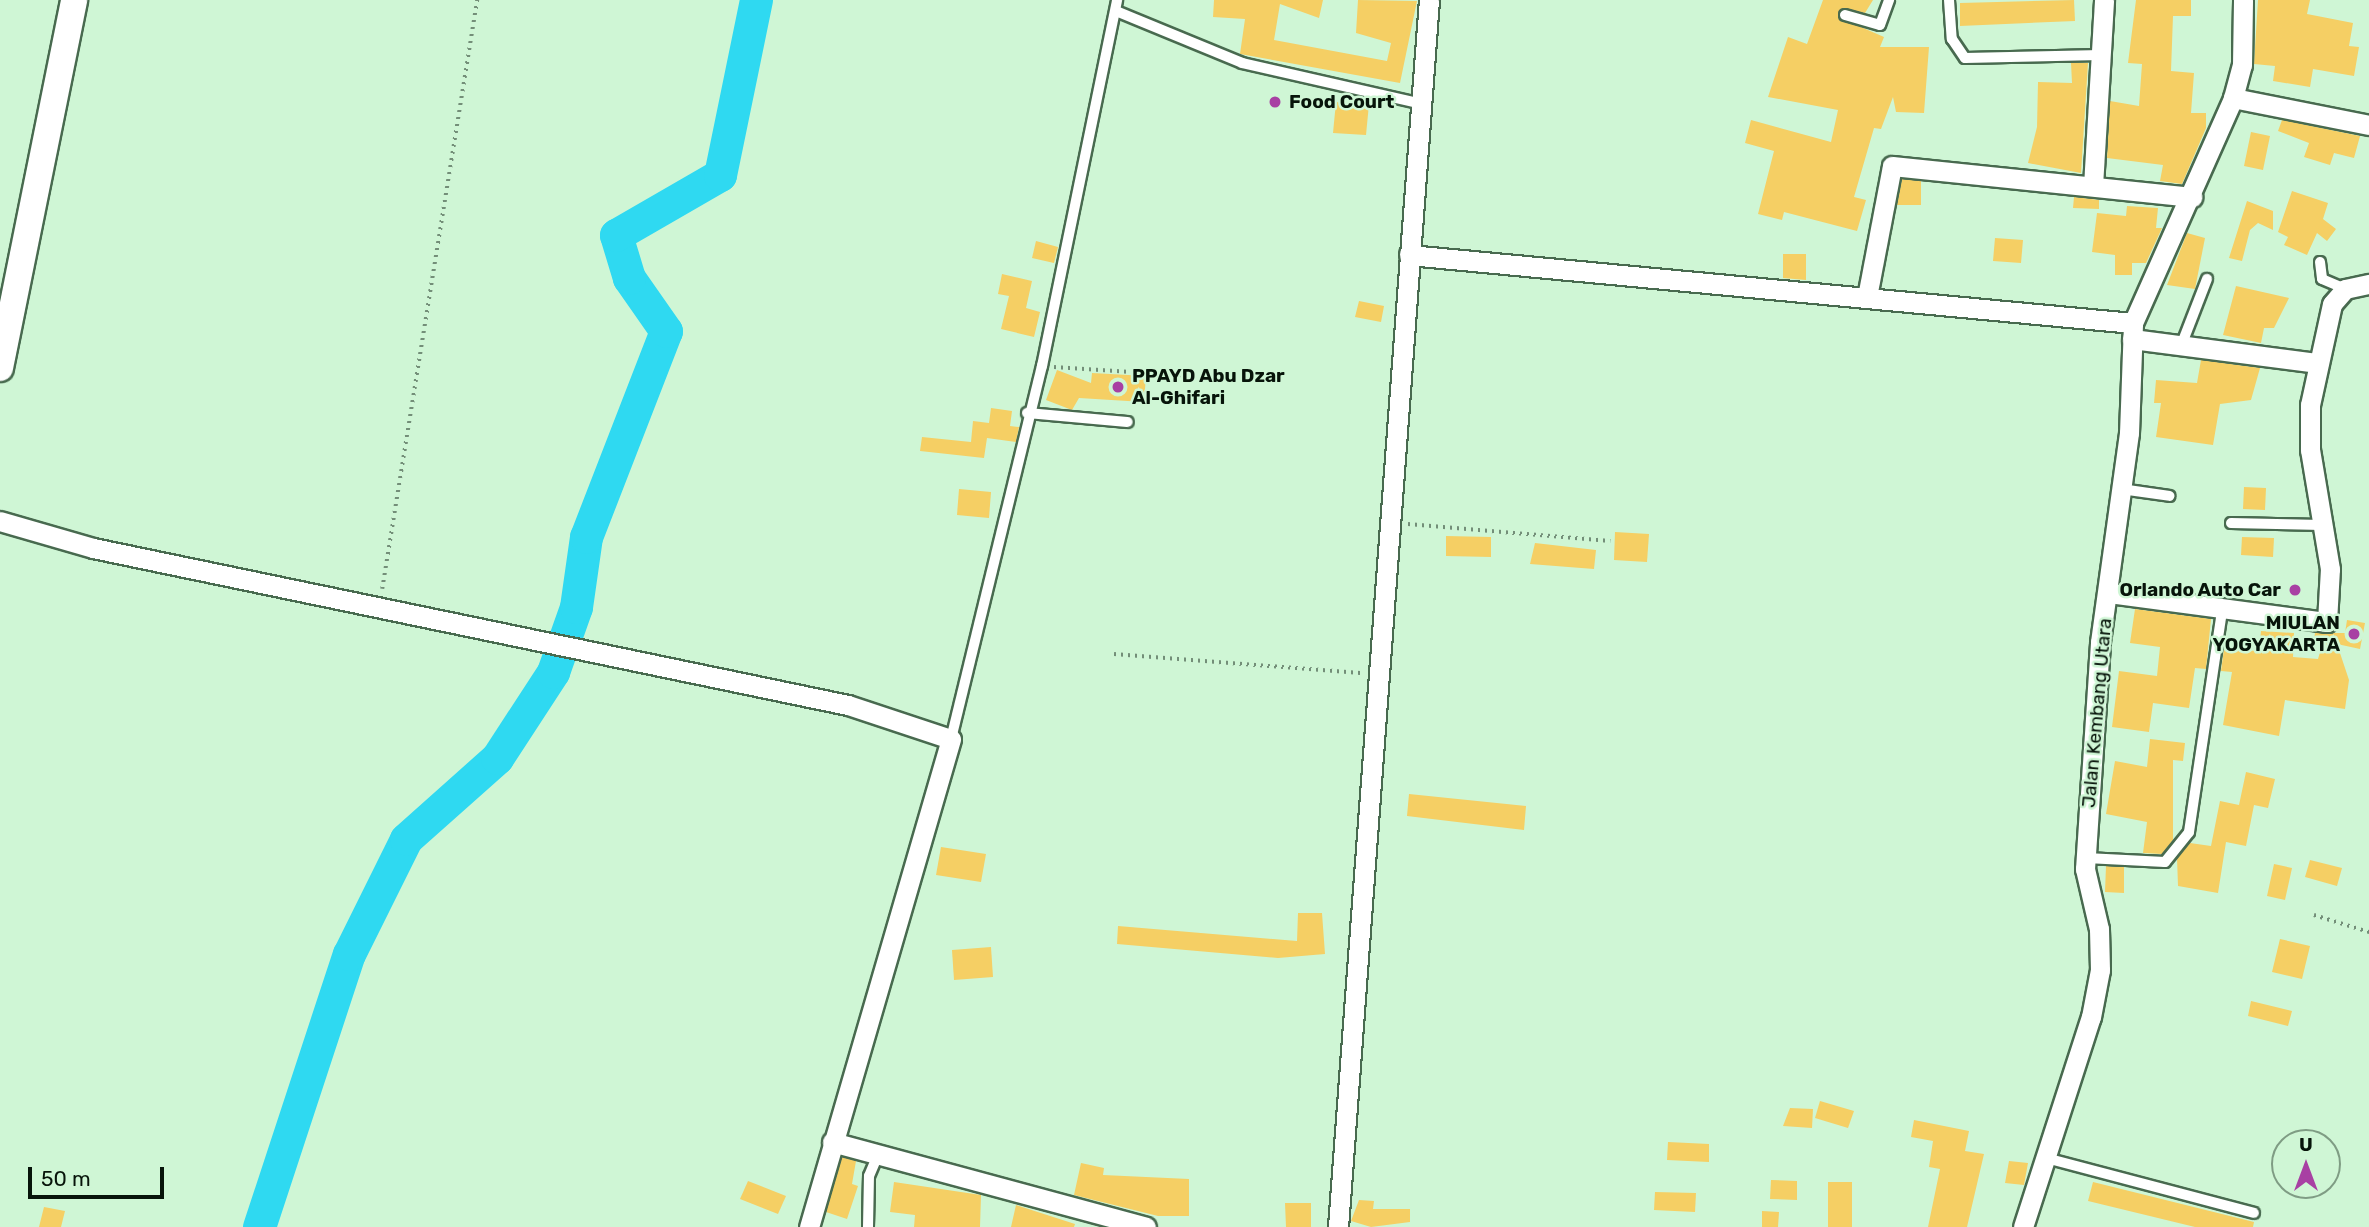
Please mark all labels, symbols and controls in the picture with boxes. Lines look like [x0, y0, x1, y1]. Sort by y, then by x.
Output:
place label: Food Court [1289, 91, 1394, 113]
marker: Food Court [1267, 94, 1283, 110]
place label: PPAYD Abu Dzar Al-Ghifari [1132, 365, 1285, 409]
marker: PPAYD Abu Dzar Al-Ghifari [1110, 379, 1126, 395]
place label: Orlando Auto Car [2119, 579, 2281, 601]
marker: Orlando Auto Car [2287, 582, 2303, 598]
place label: MIULAN YOGYAKARTA [2213, 612, 2340, 656]
street label: Jalan Kembang Utara [2077, 617, 2117, 809]
marker: MIULAN YOGYAKARTA [2346, 626, 2362, 642]
north arrow [2271, 1129, 2341, 1199]
text: U [2299, 1133, 2313, 1156]
scale bar [32, 1154, 168, 1198]
text: 50 m [41, 1166, 91, 1191]

